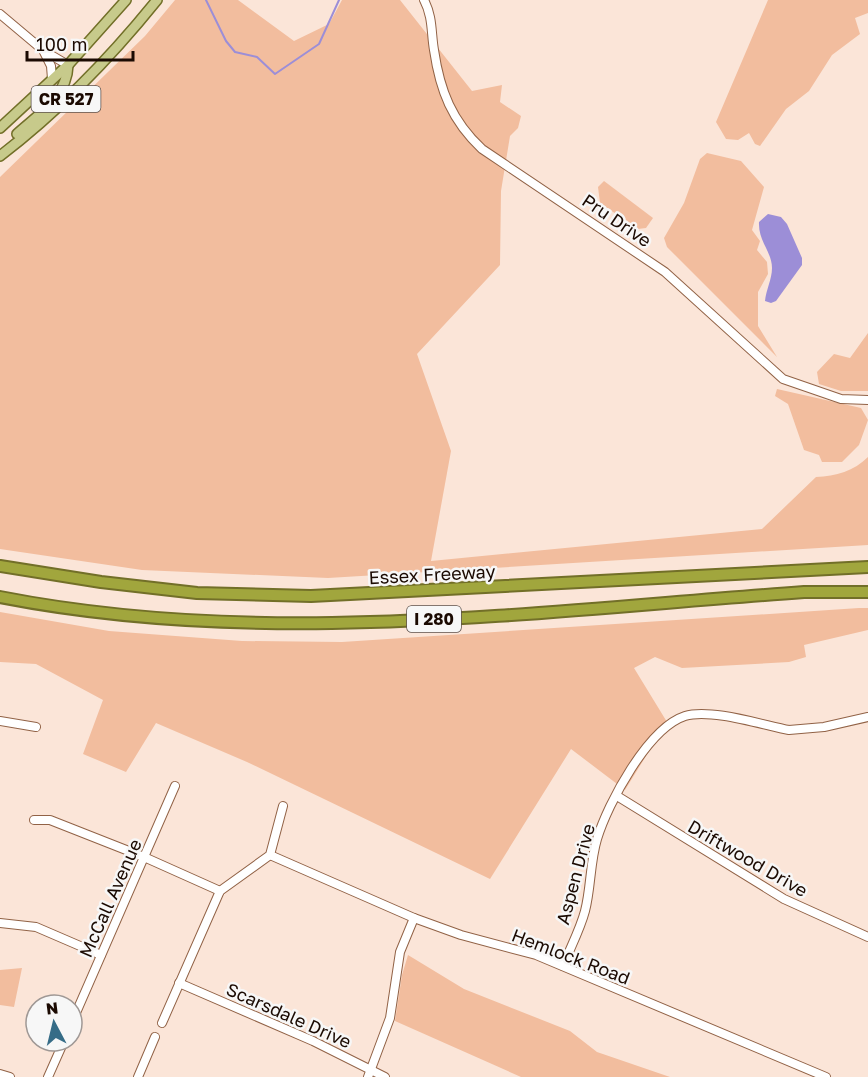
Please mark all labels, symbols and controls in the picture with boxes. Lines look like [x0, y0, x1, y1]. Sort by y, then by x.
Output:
scale bar [27, 24, 134, 62]
text: 100 m [36, 33, 87, 55]
road number: CR 527 [32, 86, 100, 112]
street label: Pru Drive [578, 189, 656, 251]
street label: Essex Freeway [368, 560, 496, 588]
road number: I 280 [407, 606, 461, 632]
street label: Driftwood Drive [684, 815, 812, 901]
street label: Aspen Drive [551, 821, 599, 927]
street label: McCall Avenue [74, 835, 146, 961]
street label: Hemlock Road [509, 923, 633, 989]
street label: Scarsdale Drive [223, 978, 355, 1052]
north arrow [24, 993, 84, 1053]
text: N [45, 997, 59, 1019]

